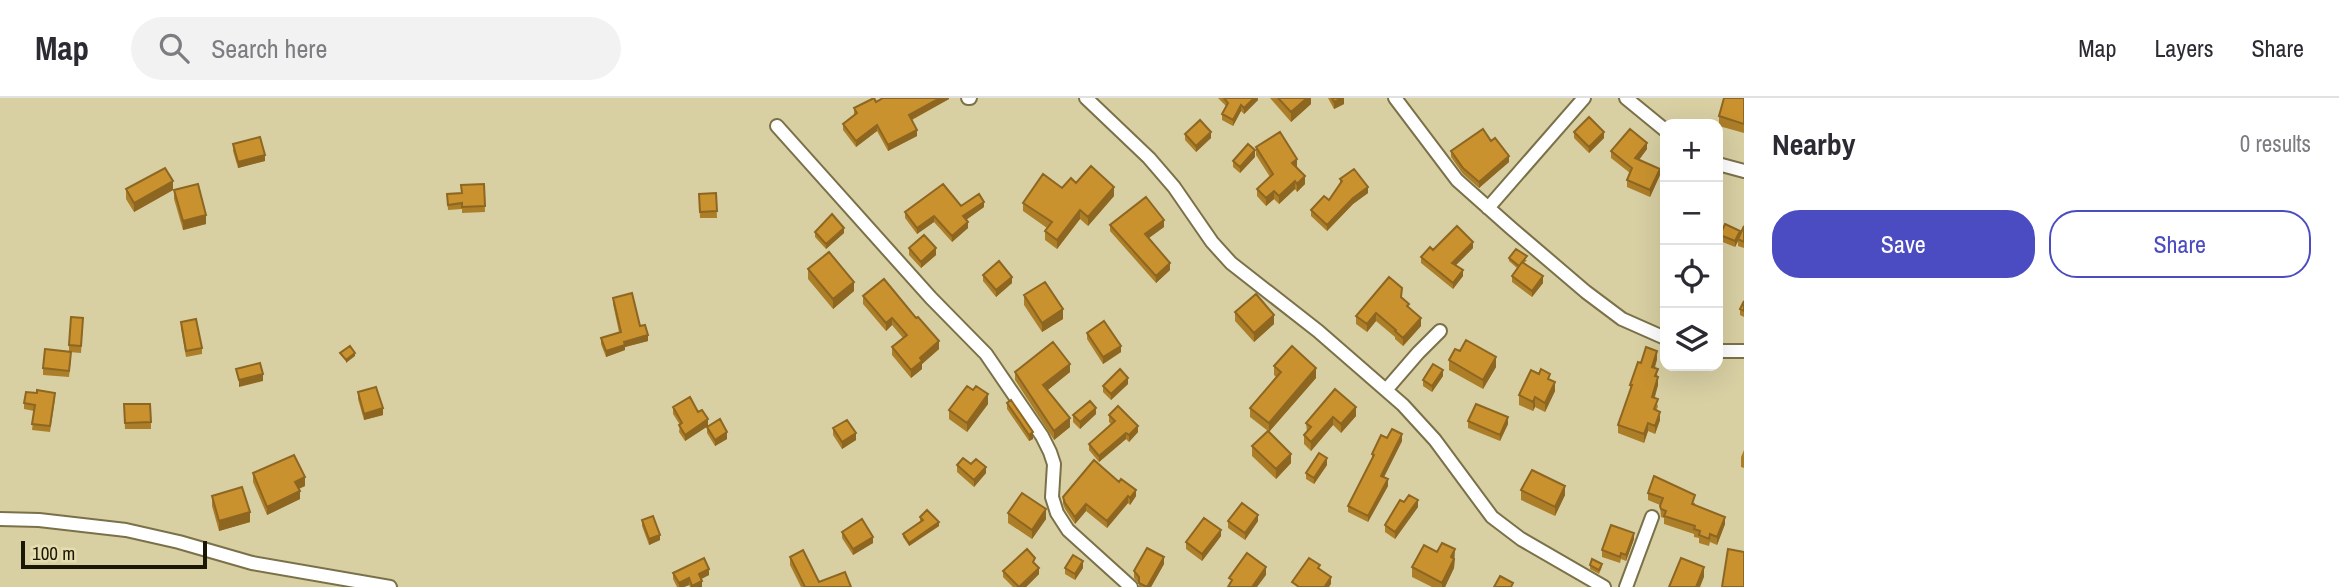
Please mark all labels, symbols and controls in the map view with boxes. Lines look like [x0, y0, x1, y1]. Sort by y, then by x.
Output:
search box [131, 17, 621, 80]
text: Map [35, 26, 89, 70]
icon: search [155, 29, 193, 67]
text: Search here [211, 31, 327, 66]
text: Map [2078, 32, 2116, 64]
text: Layers [2154, 32, 2213, 64]
text: Share [2251, 32, 2304, 64]
map controls [1660, 119, 1723, 371]
button: + [1660, 119, 1723, 182]
text: Nearby [1772, 124, 1855, 164]
text: 0 results [2240, 128, 2311, 159]
button: − [1660, 182, 1723, 245]
button: Save [1772, 210, 2035, 278]
button: Share [2049, 210, 2311, 278]
button: locate [1660, 245, 1723, 308]
button: layers [1660, 308, 1723, 371]
scale bar [21, 538, 206, 570]
text: 100 m [32, 540, 75, 566]

